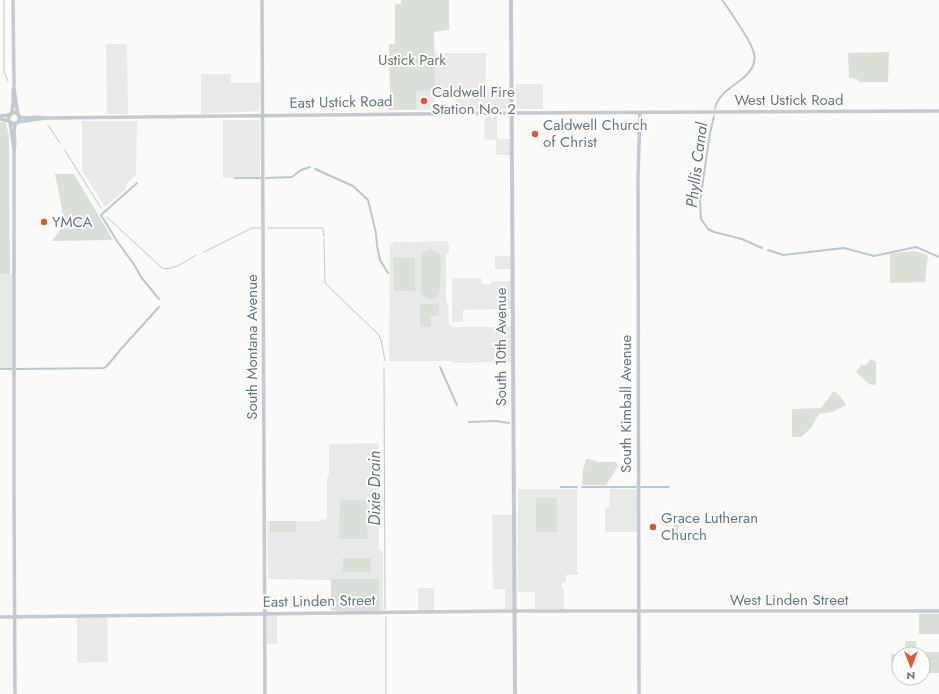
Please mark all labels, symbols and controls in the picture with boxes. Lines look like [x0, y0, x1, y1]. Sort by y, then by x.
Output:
park label: Ustick Park [378, 49, 446, 71]
place label: Caldwell Fire Station No. 2 [432, 81, 516, 120]
street label: West Ustick Road [734, 89, 844, 111]
street label: East Ustick Road [289, 90, 393, 114]
marker: Caldwell Fire Station No. 2 [419, 96, 429, 106]
place label: Caldwell Church of Christ [543, 114, 648, 153]
water label: Phyllis Canal [680, 120, 713, 209]
marker: Caldwell Church of Christ [530, 129, 540, 139]
place label: YMCA [52, 211, 93, 233]
marker: YMCA [39, 217, 49, 227]
street label: South Montana Avenue [241, 274, 263, 420]
street label: South 10th Avenue [490, 287, 512, 406]
street label: South Kimball Avenue [615, 335, 637, 473]
water label: Dixie Drain [363, 451, 386, 525]
place label: Grace Lutheran Church [661, 507, 758, 546]
marker: Grace Lutheran Church [648, 522, 658, 532]
street label: East Linden Street [263, 589, 376, 613]
street label: West Linden Street [730, 589, 849, 611]
north arrow [891, 646, 931, 686]
text: N [907, 668, 915, 684]

